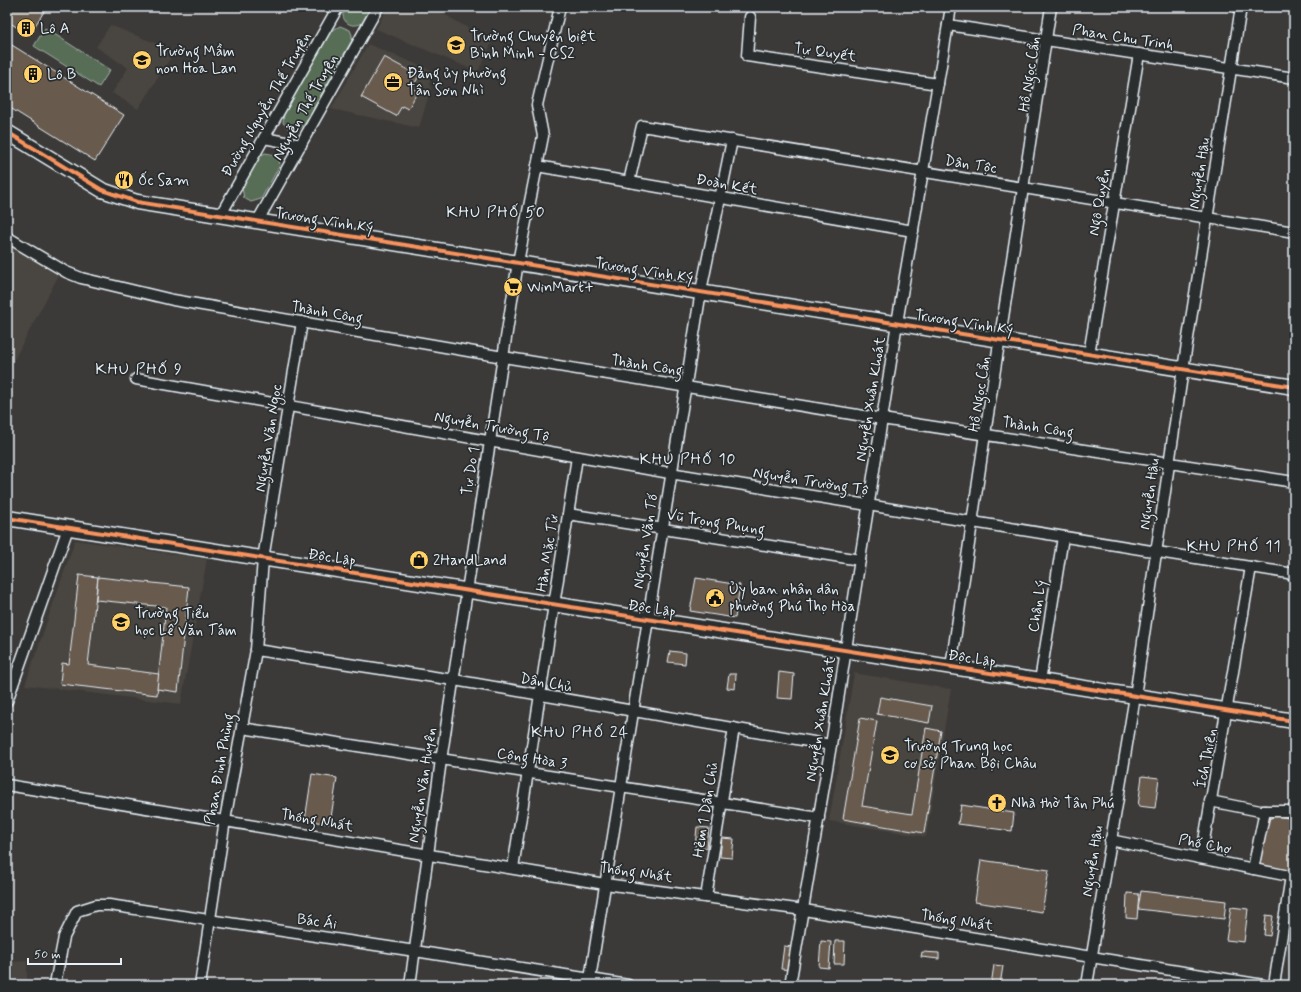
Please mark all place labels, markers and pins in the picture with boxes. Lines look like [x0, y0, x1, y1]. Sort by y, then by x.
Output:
building icon: Lô A [15, 17, 37, 39]
place label: Lô A [40, 19, 70, 39]
place label: Trường Chuyên biệt Bình Minh - CS2 [470, 27, 596, 64]
school or university icon: Trường Chuyên biệt Bình Minh - CS2 [445, 34, 467, 56]
place label: Trường Mầm non Hoa Lan [156, 42, 237, 79]
school or university icon: Trường Mầm non Hoa Lan [131, 49, 153, 71]
building icon: Lô B [22, 63, 44, 85]
place label: Đảng ủy phường Tân Sơn Nhì [407, 64, 506, 101]
place label: Lô B [47, 65, 76, 85]
office icon: Đảng ủy phường Tân Sơn Nhì [382, 71, 404, 93]
restaurant icon: Ốc Sam [113, 169, 135, 191]
place label: Ốc Sam [138, 171, 189, 191]
supermarket icon: WinMart+ [502, 276, 524, 298]
place label: WinMart+ [527, 278, 594, 298]
shop icon: 2HandLand [408, 549, 430, 571]
place label: 2HandLand [433, 551, 507, 571]
place label: Ủy ban nhân dân phường Phú Thọ Hòa [729, 580, 856, 618]
public building icon: Ủy ban nhân dân phường Phú Thọ Hòa [704, 587, 726, 609]
place label: Trường Tiểu học Lê Văn Tám [135, 604, 237, 641]
school or university icon: Trường Tiểu học Lê Văn Tám [110, 611, 132, 633]
place label: Trường Trung học cơ sở Phan Bội Châu [904, 737, 1037, 774]
school or university icon: Trường Trung học cơ sở Phan Bội Châu [879, 744, 901, 766]
church icon: Nhà thờ Tân Phú [986, 792, 1008, 814]
place label: Nhà thờ Tân Phú [1011, 794, 1114, 814]

